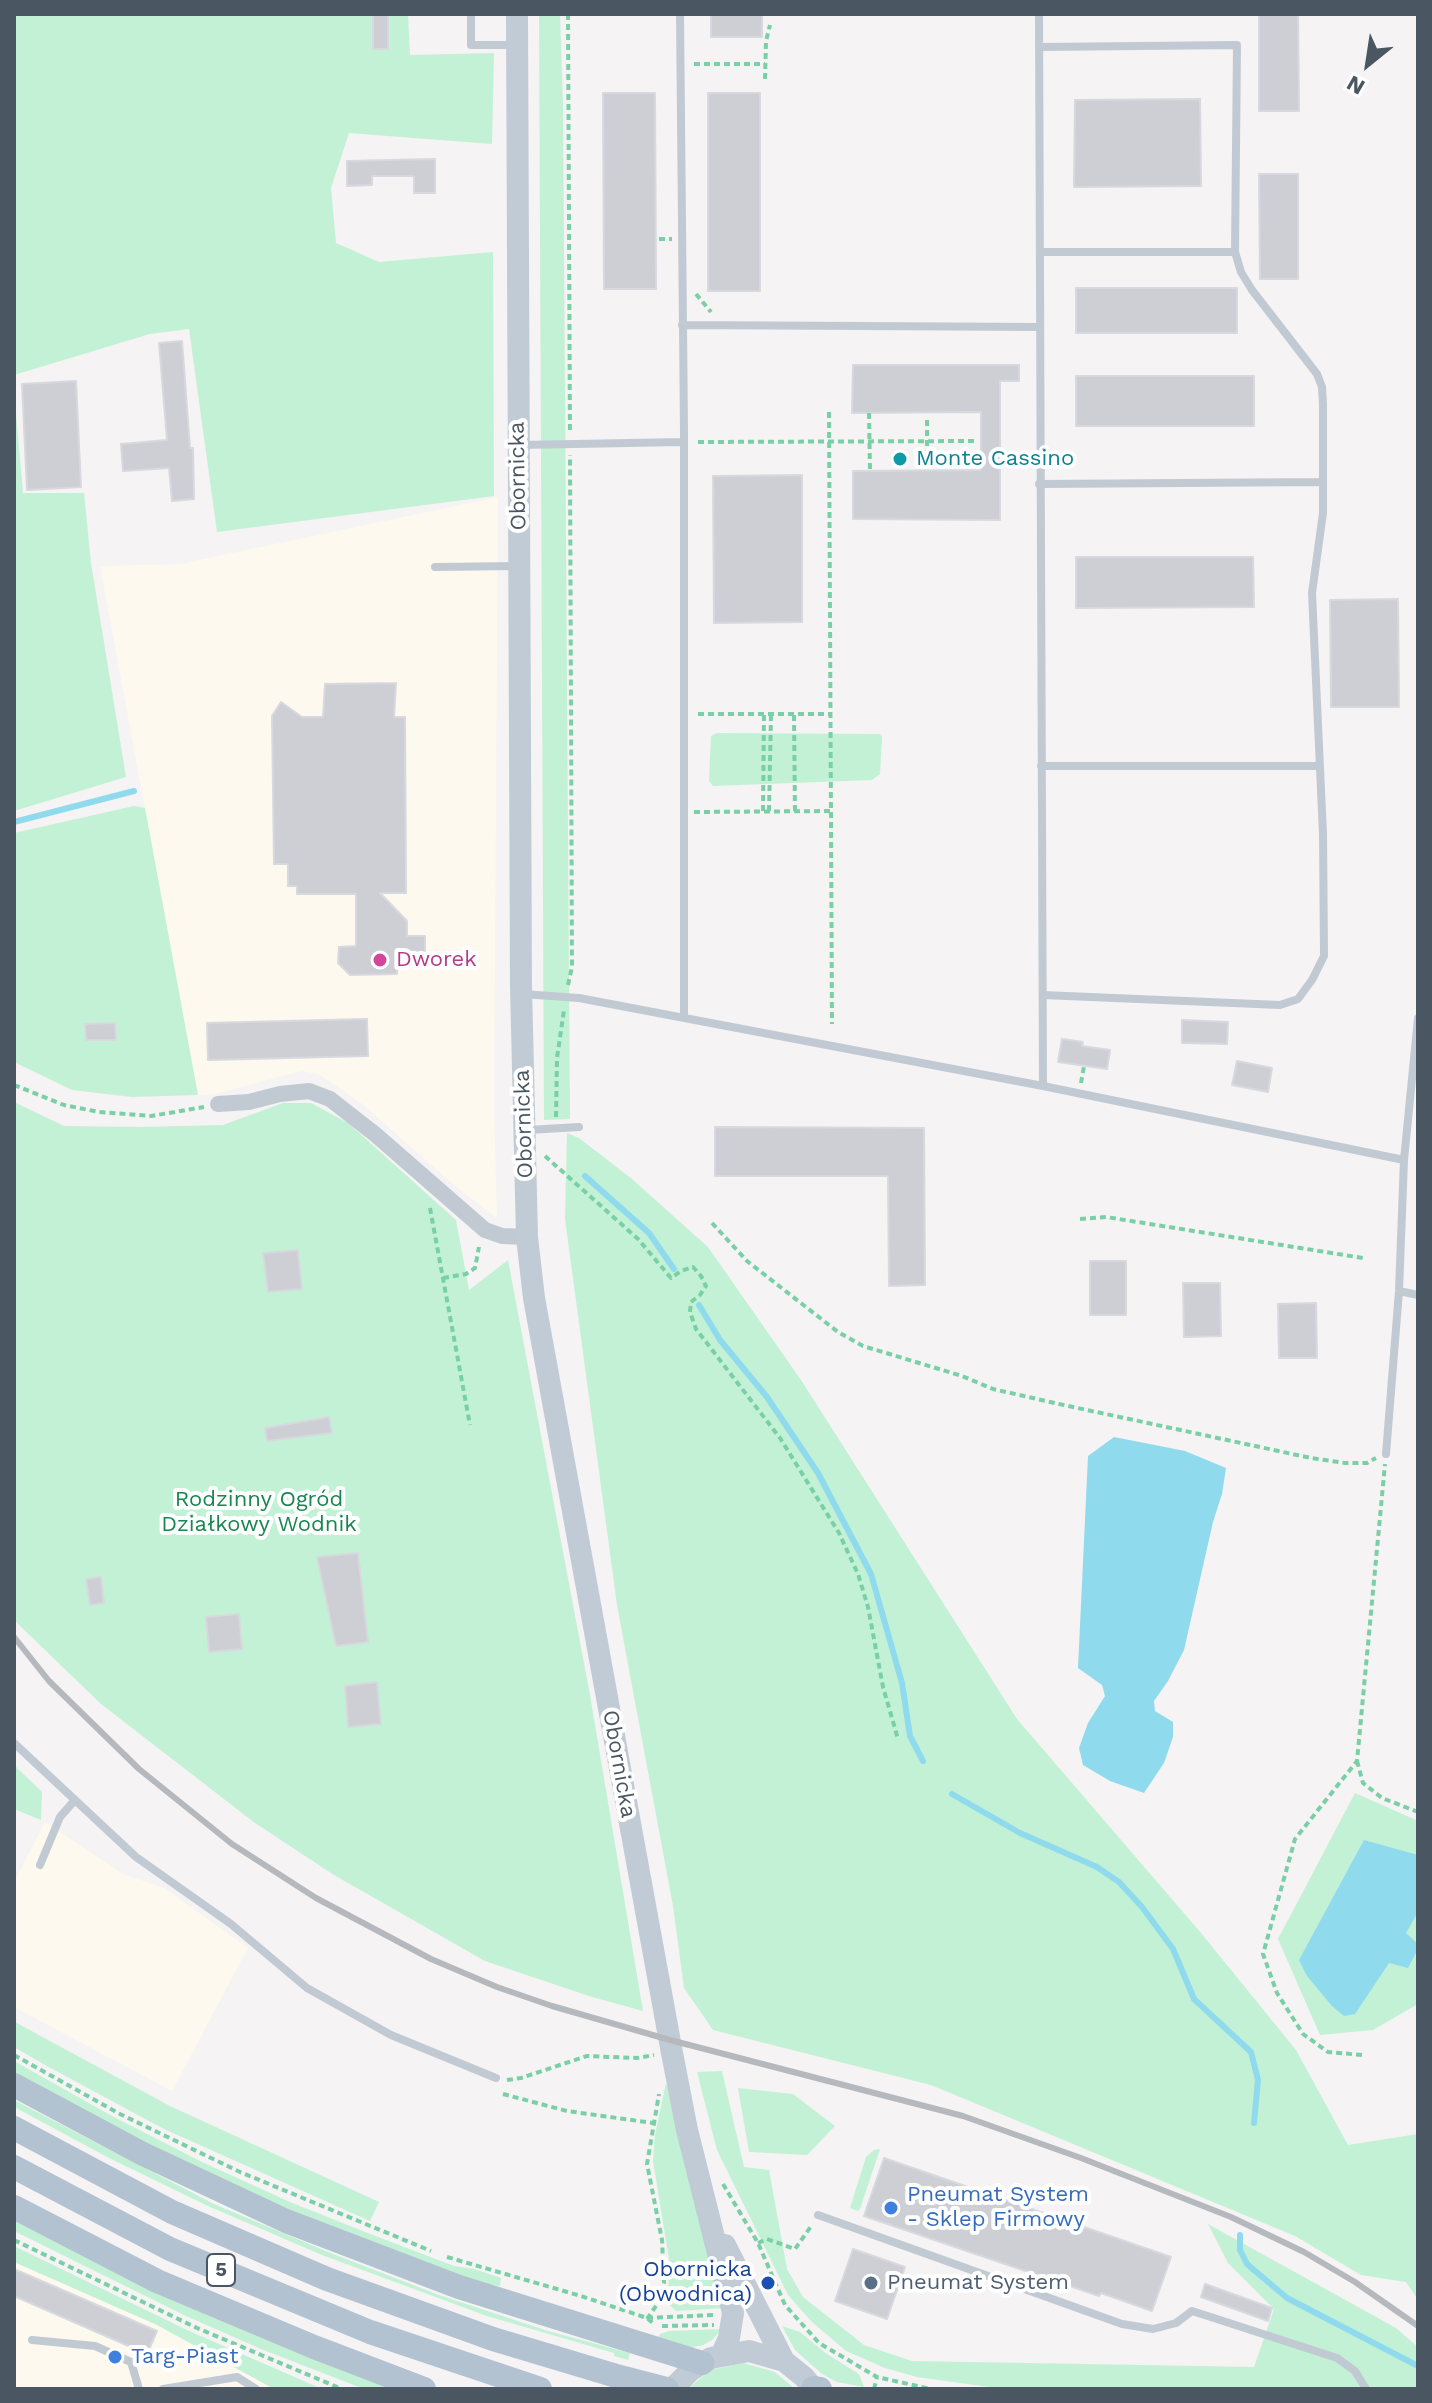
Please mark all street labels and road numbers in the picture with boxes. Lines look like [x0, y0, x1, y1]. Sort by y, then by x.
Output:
street label: Obornicka [504, 421, 532, 531]
street label: Obornicka [509, 1069, 539, 1179]
street label: Obornicka [597, 1708, 641, 1820]
road number: 5 [207, 2254, 235, 2286]

